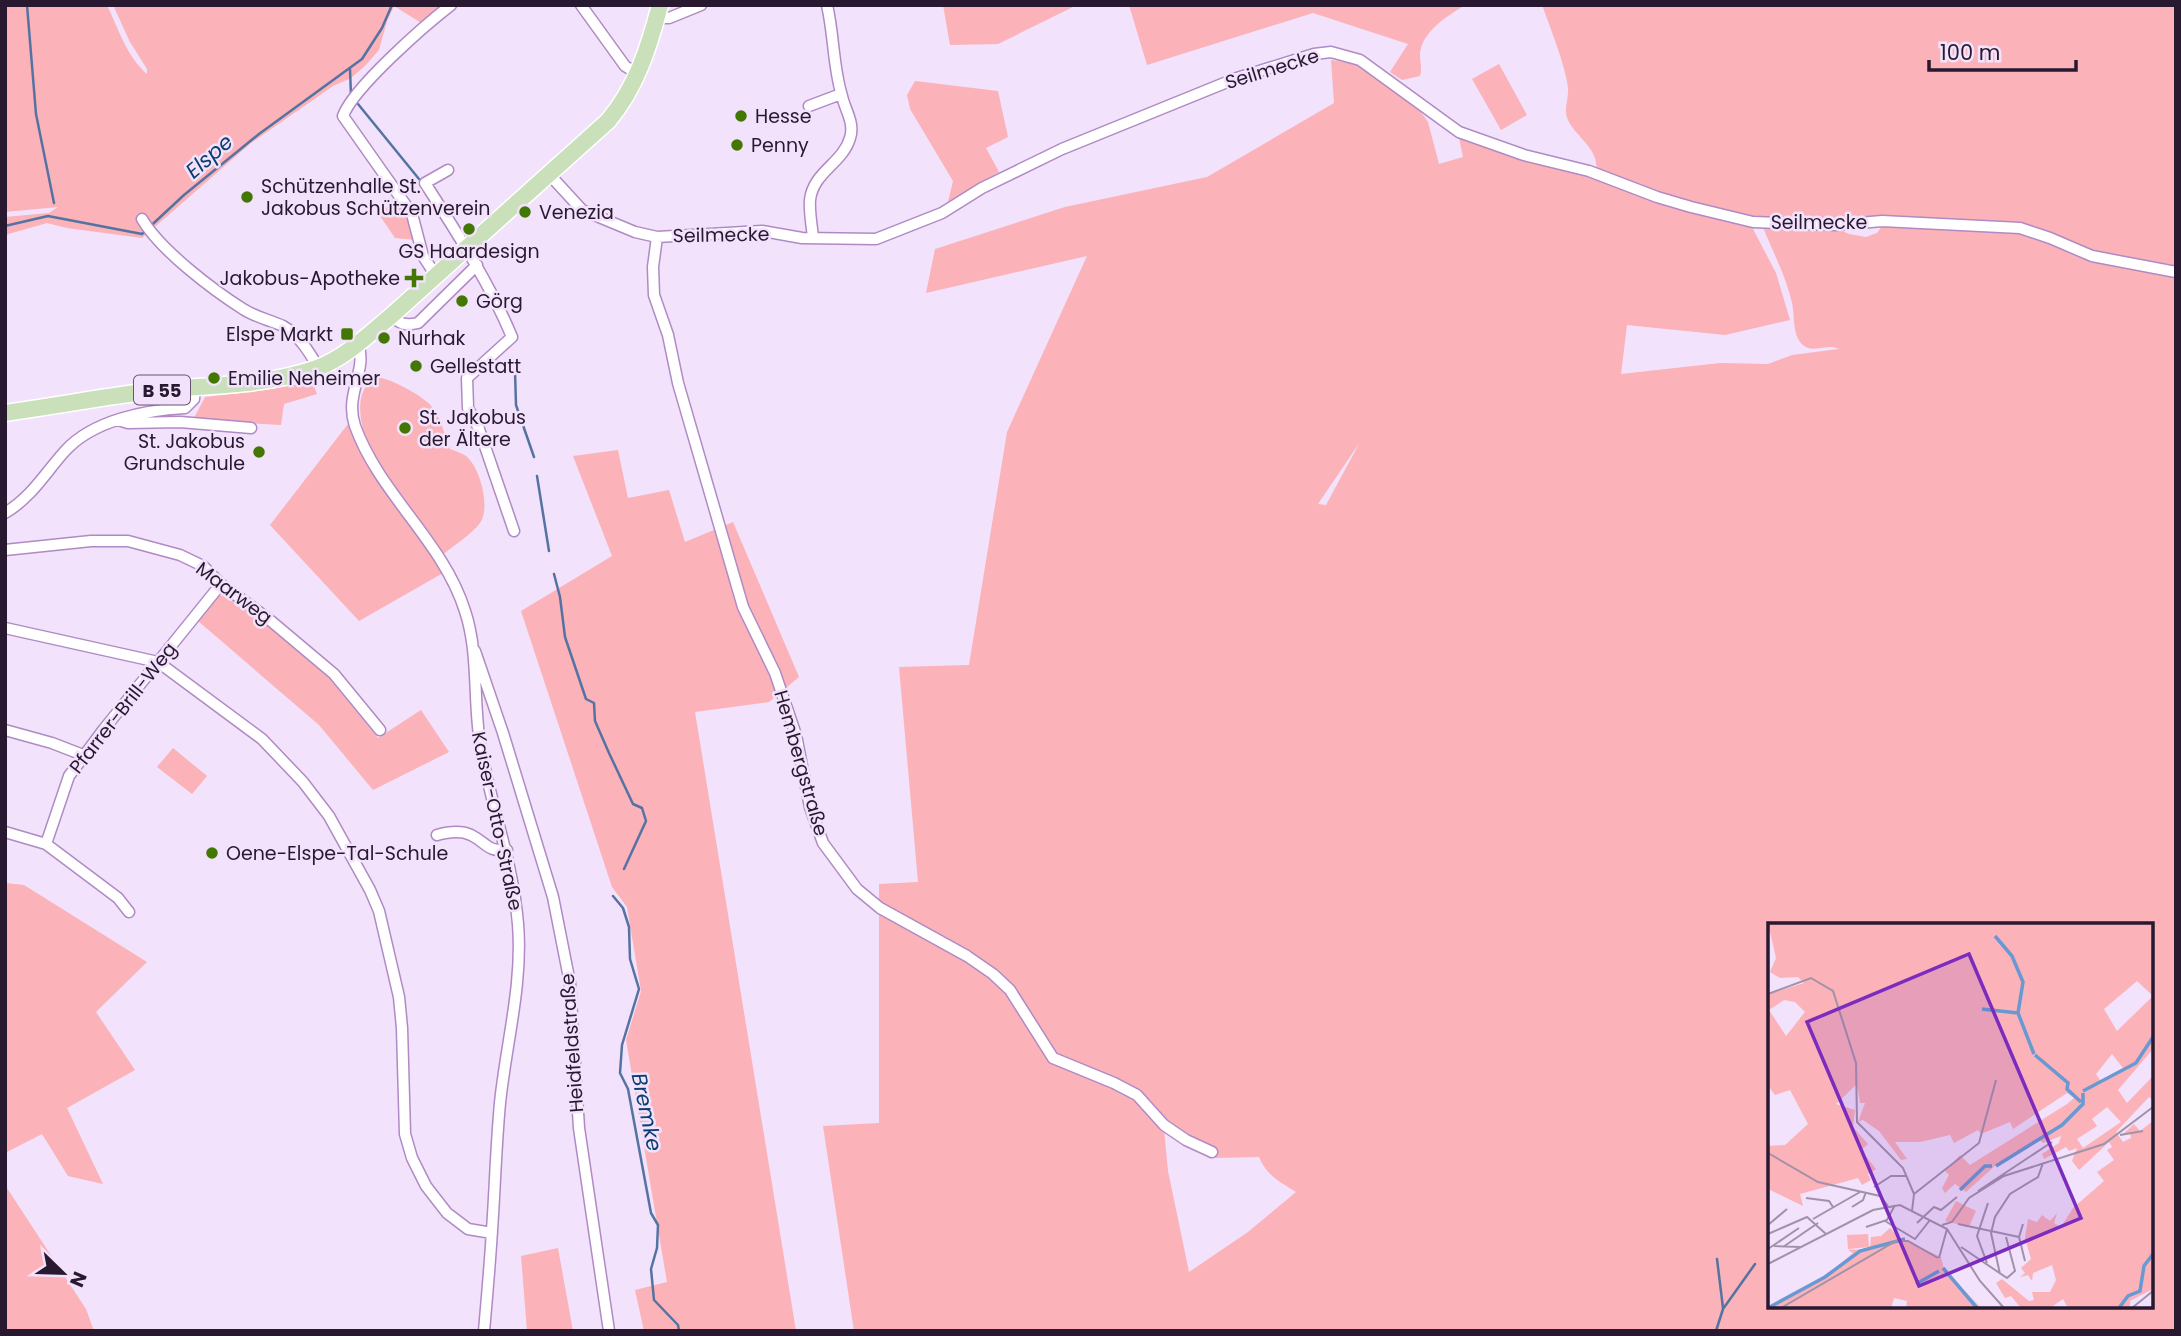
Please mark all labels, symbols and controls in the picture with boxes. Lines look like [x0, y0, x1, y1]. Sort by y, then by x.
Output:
scale bar [1929, 28, 2076, 72]
text: 100 m [1940, 38, 2000, 67]
street label: Seilmecke [1222, 42, 1322, 96]
place label: Hesse [755, 103, 812, 130]
marker: Hesse [733, 108, 749, 124]
water label: Elspe [179, 127, 239, 185]
place label: Penny [751, 132, 809, 159]
marker: Penny [729, 137, 745, 153]
place label: Schützenhalle St. Jakobus Schützenverein [261, 173, 491, 222]
marker: Schützenhalle St. Jakobus Schützenverein [239, 189, 255, 205]
place label: Venezia [539, 199, 614, 226]
marker: Venezia [517, 204, 533, 220]
street label: Seilmecke [1771, 209, 1867, 236]
marker: GS Haardesign [461, 221, 477, 237]
street label: Seilmecke [672, 221, 770, 249]
place label: GS Haardesign [398, 238, 540, 265]
place label: Jakobus-Apotheke [220, 265, 400, 292]
marker: Jakobus-Apotheke [406, 270, 422, 286]
place label: Görg [476, 288, 523, 315]
marker: Görg [454, 293, 470, 309]
place label: Elspe Markt [226, 321, 333, 348]
place label: Nurhak [398, 325, 466, 352]
marker: Elspe Markt [339, 326, 355, 342]
marker: Nurhak [376, 330, 392, 346]
place label: Gellestatt [430, 353, 521, 380]
marker: Gellestatt [408, 358, 424, 374]
place label: Emilie Neheimer [228, 365, 380, 392]
marker: Emilie Neheimer [206, 370, 222, 386]
road number: B 55 [134, 376, 190, 404]
place label: St. Jakobus der Ältere [419, 404, 526, 453]
marker: St. Jakobus der Ältere [397, 420, 413, 436]
place label: St. Jakobus Grundschule [124, 428, 245, 477]
marker: St. Jakobus Grundschule [251, 444, 267, 460]
street label: Maarweg [190, 555, 278, 631]
street label: Pfarrer-Brill-Weg [63, 637, 183, 779]
street label: Hembergstraße [767, 687, 835, 839]
street label: Kaiser-Otto-Straße [465, 729, 529, 913]
place label: Oene-Elspe-Tal-Schule [226, 840, 448, 867]
marker: Oene-Elspe-Tal-Schule [204, 845, 220, 861]
inset map [1768, 923, 2153, 1308]
street label: Heidfeldstraße [554, 972, 590, 1114]
water label: Bremke [625, 1070, 669, 1154]
north arrow [28, 1238, 98, 1308]
text: N [63, 1268, 93, 1291]

